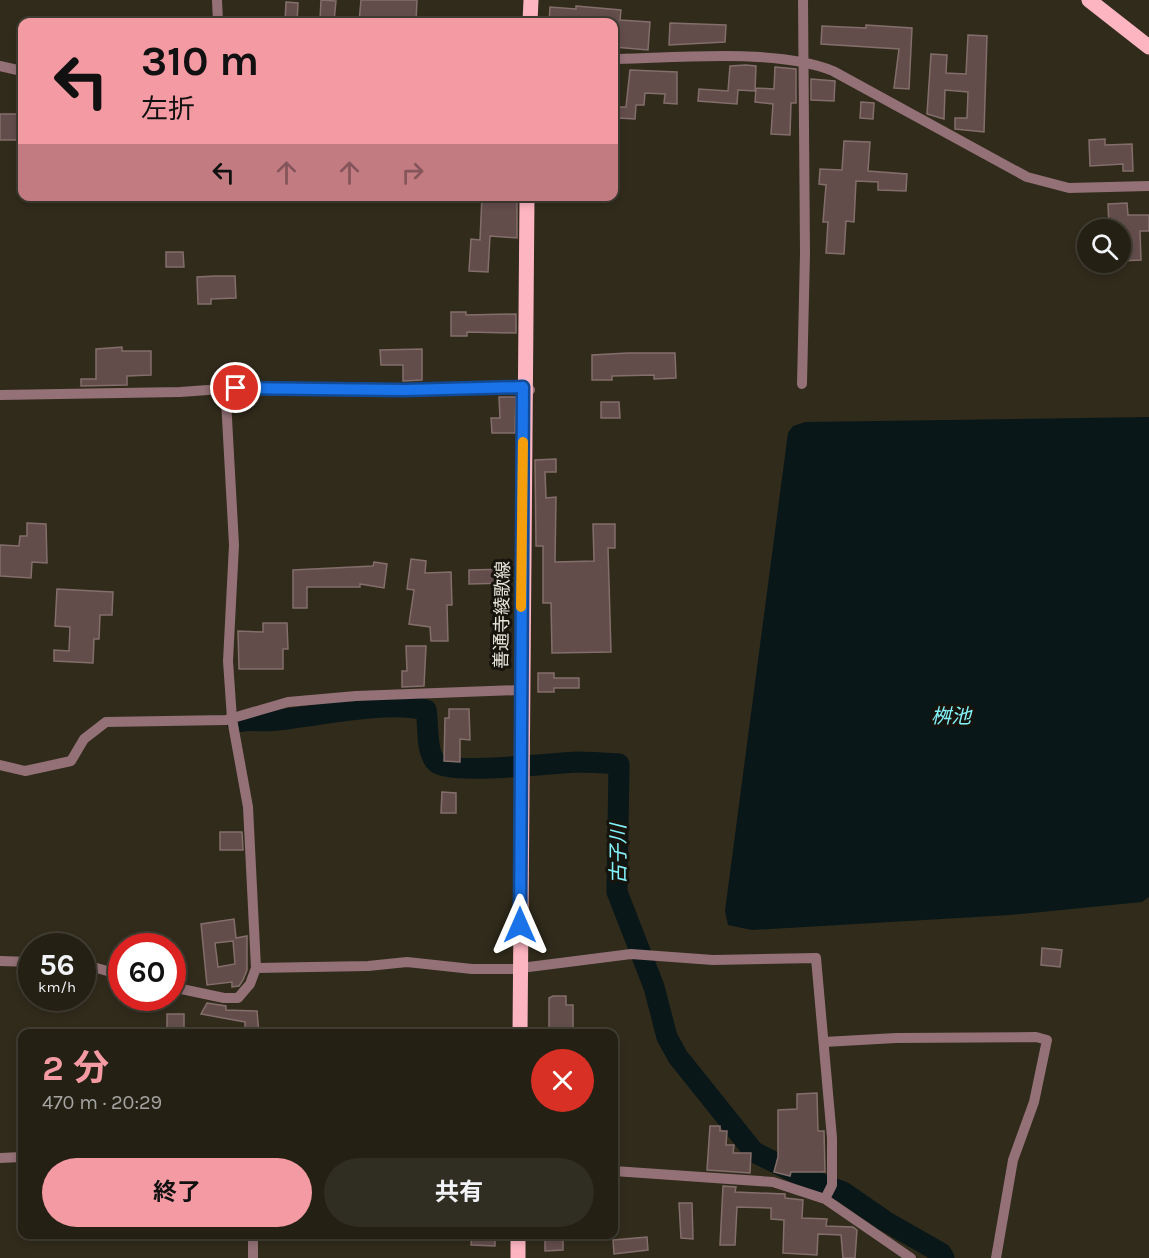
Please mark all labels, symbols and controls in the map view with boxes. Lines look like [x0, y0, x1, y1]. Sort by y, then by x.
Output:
text: 310 m [141, 36, 259, 86]
icon: left [42, 42, 120, 120]
text: 左折 [141, 93, 195, 125]
icon: left [207, 156, 240, 189]
icon: ahead [270, 156, 303, 189]
icon: ahead [333, 156, 366, 189]
icon: right [396, 156, 429, 189]
map controls [1077, 219, 1131, 273]
button: search [1077, 219, 1131, 273]
pin [210, 362, 261, 413]
icon: arrive [219, 371, 252, 404]
street label: 善通寺綾歌線 [490, 561, 514, 669]
water label: 桝池 [931, 705, 973, 728]
water label: 古子川 [607, 822, 630, 884]
position arrow [488, 893, 552, 957]
speed limit sign: 60 [108, 933, 186, 1011]
text: 56 [39, 947, 75, 983]
text: km/h [38, 978, 76, 996]
text: 2 分 [42, 1047, 109, 1089]
button: close [531, 1049, 594, 1112]
text: 470 m · 20:29 [42, 1091, 162, 1114]
button: 終了 [42, 1158, 312, 1227]
button: 共有 [324, 1158, 594, 1227]

